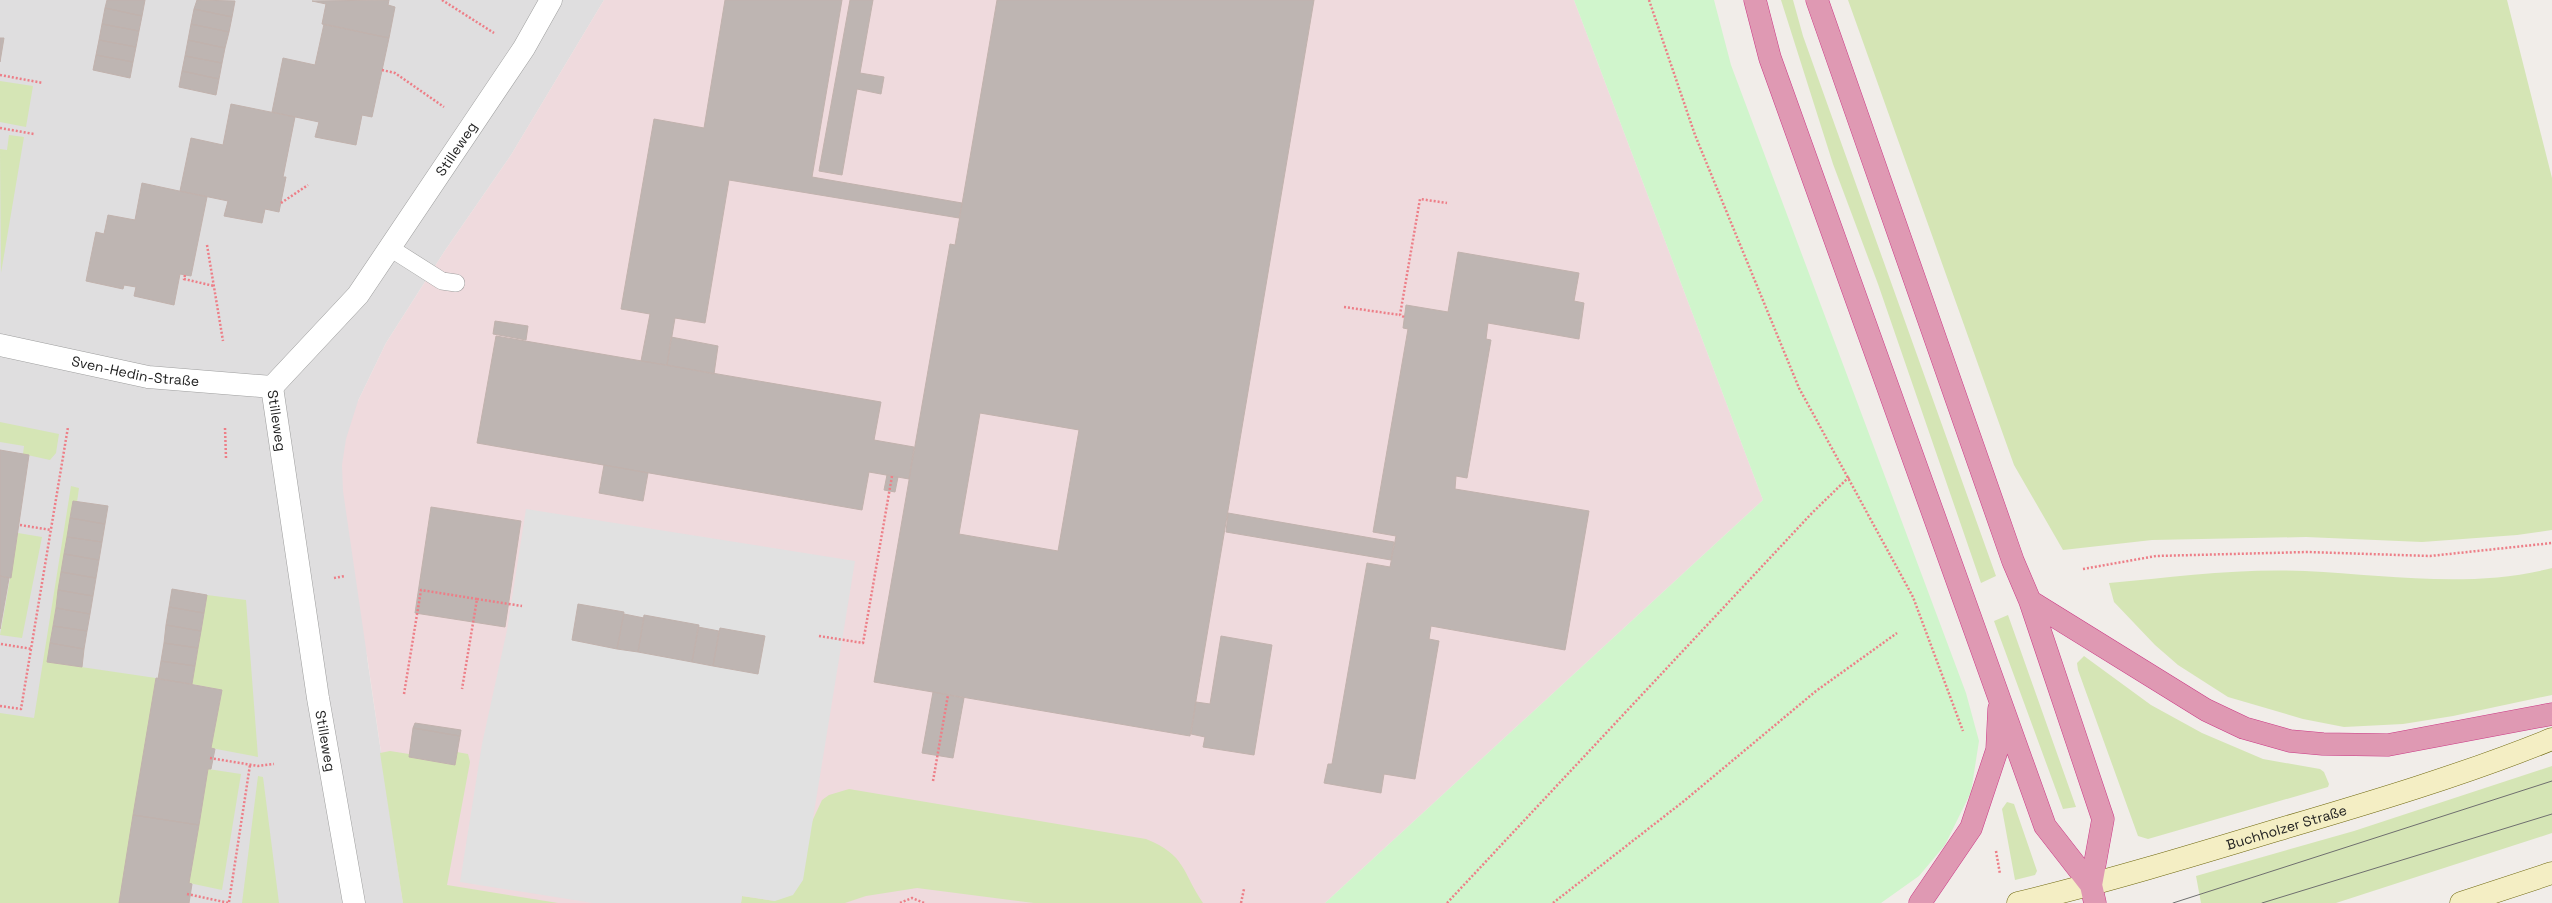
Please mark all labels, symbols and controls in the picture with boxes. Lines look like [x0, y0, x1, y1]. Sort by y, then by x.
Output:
street label: Stilleweg [431, 118, 481, 180]
street label: Sven-Hedin-Straße [70, 352, 200, 390]
street label: Stilleweg [264, 389, 290, 453]
street label: Stilleweg [311, 709, 340, 773]
street label: Buchholzer Straße [2224, 801, 2349, 854]

